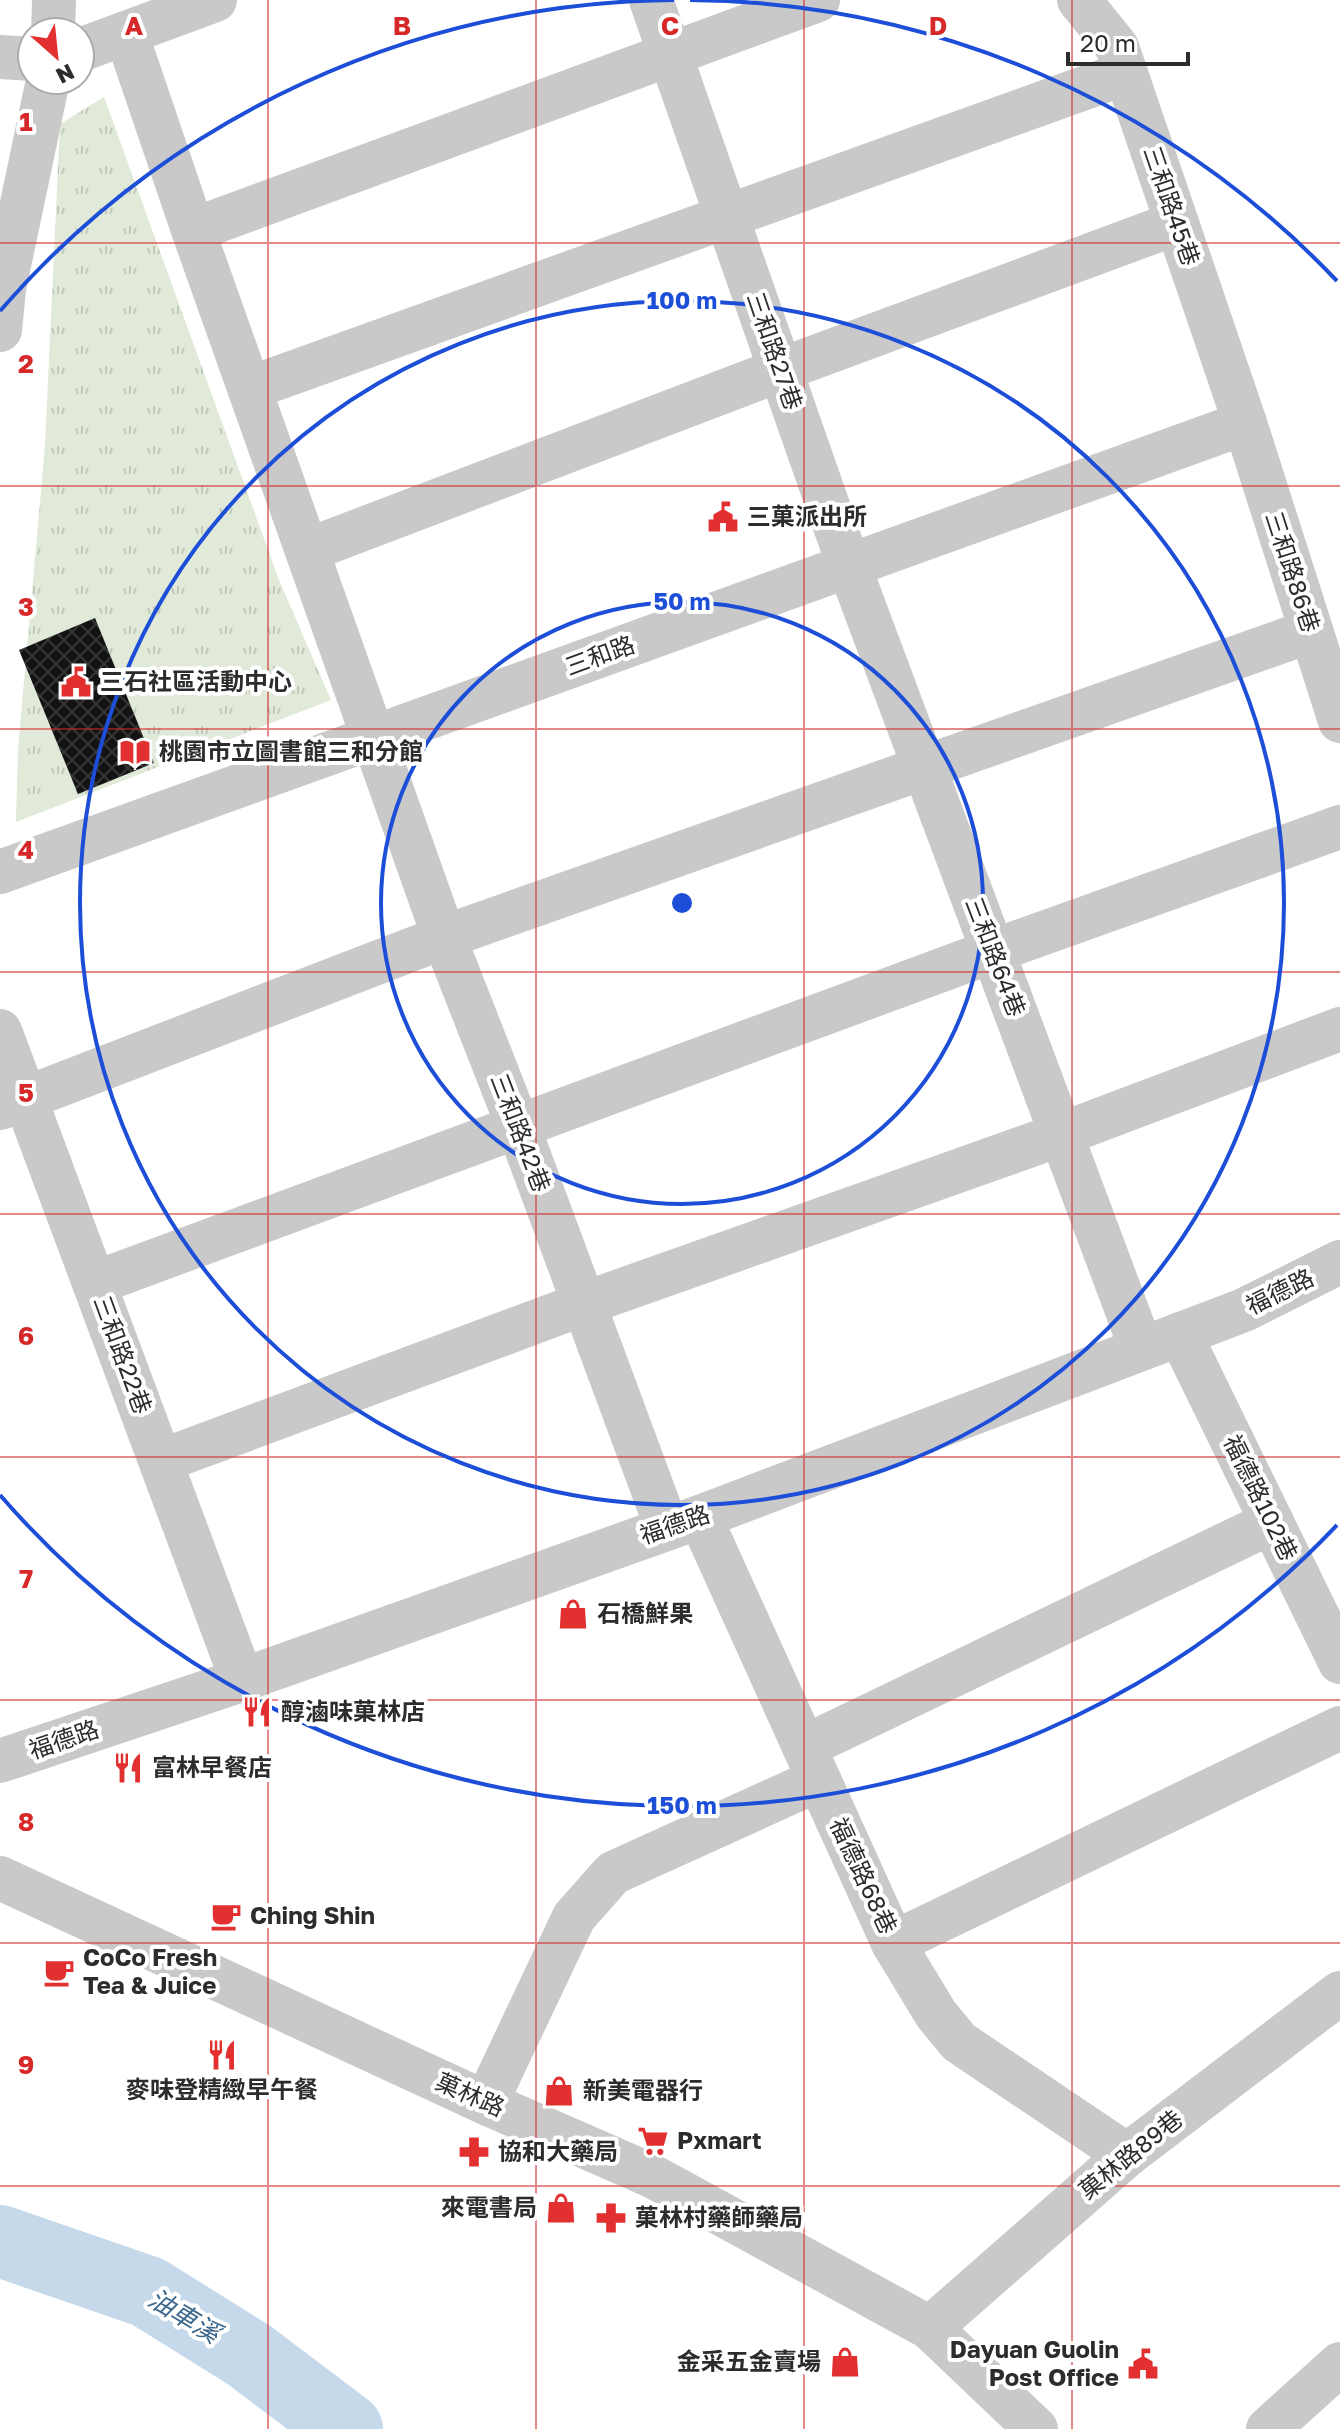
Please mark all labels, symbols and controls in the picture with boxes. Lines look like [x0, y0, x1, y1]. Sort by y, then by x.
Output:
text: A [125, 10, 144, 41]
text: B [393, 10, 411, 41]
text: C [661, 10, 679, 41]
text: D [929, 10, 947, 41]
north arrow [16, 16, 96, 96]
scale bar [1068, 16, 1188, 66]
text: 20 m [1080, 28, 1136, 57]
text: N [52, 58, 79, 90]
text: 1 [19, 106, 33, 137]
street label: 三和路45巷 [1138, 142, 1206, 269]
text: 100 m [647, 285, 717, 314]
street label: 三和路27巷 [742, 288, 809, 413]
text: 2 [18, 348, 34, 379]
public building icon: 三菓派出所 [706, 500, 740, 534]
place label: 三菓派出所 [747, 501, 867, 530]
street label: 三和路86巷 [1260, 508, 1327, 636]
text: 50 m [653, 586, 711, 615]
text: 3 [18, 591, 34, 622]
street label: 三和路 [561, 629, 638, 681]
public building icon: 三石社區活動中心 [59, 665, 93, 699]
place label: 三石社區活動中心 [100, 666, 292, 695]
library icon: 桃園市立圖書館三和分館 [118, 735, 152, 769]
place label: 桃園市立圖書館三和分館 [159, 736, 423, 765]
text: 4 [18, 834, 34, 865]
centre of rings [668, 889, 696, 917]
street label: 三和路64巷 [960, 893, 1032, 1020]
street label: 三和路42巷 [486, 1069, 557, 1196]
text: 5 [18, 1077, 34, 1108]
street label: 福德路 [1241, 1262, 1318, 1319]
street label: 三和路22巷 [89, 1291, 158, 1418]
text: 6 [18, 1320, 34, 1351]
street label: 福德路102巷 [1218, 1430, 1304, 1565]
street label: 福德路 [636, 1498, 713, 1549]
text: 7 [19, 1563, 33, 1594]
shop icon: 石橋鮮果 [556, 1597, 590, 1631]
place label: 石橋鮮果 [597, 1598, 693, 1627]
restaurant icon: 醇滷味菓林店 [240, 1695, 274, 1729]
place label: 醇滷味菓林店 [281, 1696, 425, 1725]
street label: 福德路 [25, 1713, 102, 1764]
restaurant icon: 富林早餐店 [111, 1751, 145, 1785]
place label: 富林早餐店 [152, 1752, 272, 1781]
text: 150 m [647, 1790, 717, 1819]
text: 8 [18, 1806, 34, 1837]
street label: 福德路68巷 [825, 1813, 904, 1938]
cafe icon: Ching Shin [209, 1899, 243, 1933]
place label: Ching Shin [250, 1900, 375, 1929]
place label: CoCo Fresh Tea & Juice [83, 1942, 217, 1999]
cafe icon: CoCo Fresh Tea & Juice [42, 1955, 76, 1989]
restaurant icon: 麥味登精緻早午餐 [205, 2038, 239, 2072]
text: 9 [18, 2049, 34, 2080]
street label: 菓林路 [432, 2066, 509, 2122]
place label: 麥味登精緻早午餐 [126, 2074, 318, 2103]
shop icon: 新美電器行 [542, 2074, 576, 2108]
place label: 新美電器行 [583, 2075, 703, 2104]
street label: 菓林路89巷 [1072, 2103, 1188, 2204]
supermarket icon: Pxmart [636, 2124, 670, 2158]
place label: Pxmart [677, 2125, 762, 2154]
pharmacy icon: 協和大藥局 [457, 2135, 491, 2169]
place label: 協和大藥局 [498, 2136, 618, 2165]
shop icon: 來電書局 [544, 2191, 578, 2225]
place label: 來電書局 [441, 2192, 537, 2221]
pharmacy icon: 菓林村藥師藥局 [594, 2201, 628, 2235]
place label: 菓林村藥師藥局 [635, 2202, 803, 2231]
water label: 油車溪 [143, 2282, 229, 2351]
place label: Dayuan Guolin Post Office [950, 2334, 1119, 2391]
shop icon: 金采五金賣場 [828, 2345, 862, 2379]
place label: 金采五金賣場 [677, 2346, 821, 2375]
public building icon: Dayuan Guolin Post Office [1126, 2347, 1160, 2381]

